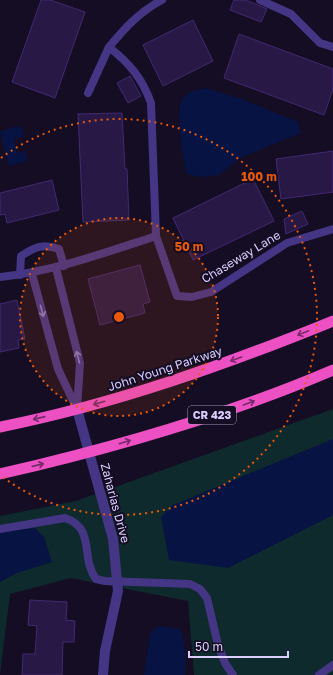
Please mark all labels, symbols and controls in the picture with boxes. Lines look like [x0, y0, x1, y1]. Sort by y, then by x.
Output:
text: 100 m [241, 169, 277, 184]
street label: Chaseway Lane [199, 227, 283, 286]
text: 50 m [175, 239, 203, 254]
one-way arrow [39, 305, 46, 318]
centre of rings [112, 310, 126, 324]
one-way arrow [297, 330, 309, 338]
street label: John Young Parkway [106, 343, 224, 394]
one-way arrow [74, 351, 81, 364]
one-way arrow [231, 356, 243, 364]
one-way arrow [243, 398, 255, 406]
one-way arrow [93, 400, 106, 407]
road number: CR 423 [188, 406, 236, 424]
one-way arrow [33, 415, 46, 423]
one-way arrow [119, 438, 132, 445]
one-way arrow [31, 461, 44, 468]
street label: Zaharias Drive [98, 461, 133, 544]
scale bar [189, 633, 288, 659]
text: 50 m [195, 639, 223, 654]

